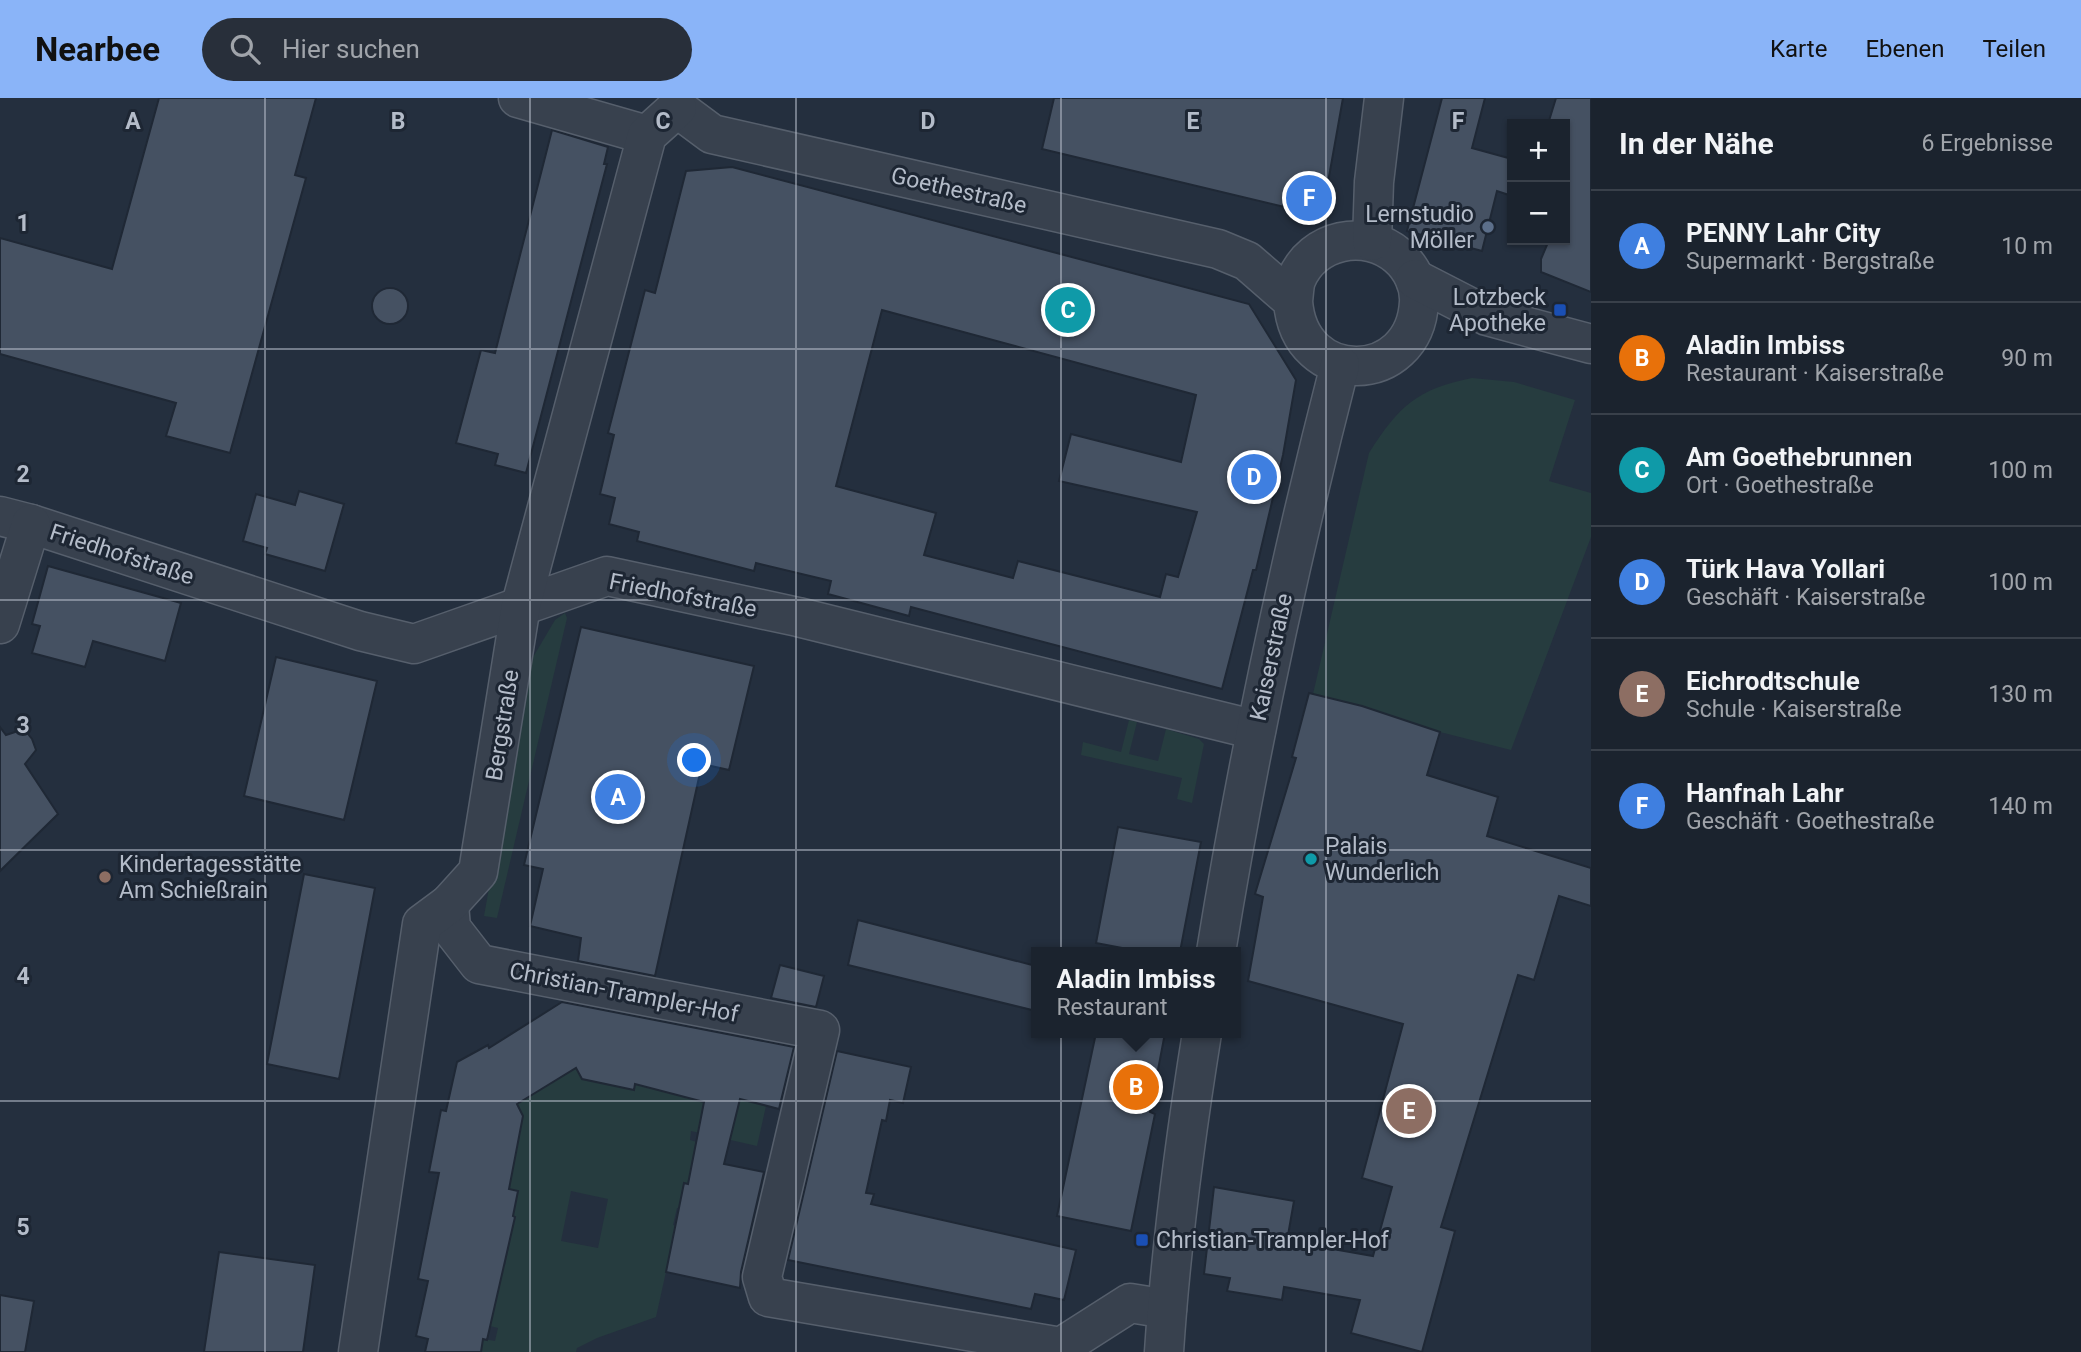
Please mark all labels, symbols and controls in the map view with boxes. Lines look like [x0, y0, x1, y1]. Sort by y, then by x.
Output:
search box [202, 18, 692, 81]
text: Nearbee [35, 30, 160, 69]
icon: search [226, 30, 264, 68]
text: Hier suchen [282, 34, 420, 64]
text: Karte [1770, 35, 1827, 63]
text: Ebenen [1865, 35, 1944, 63]
text: Teilen [1982, 35, 2046, 63]
text: A [125, 108, 141, 135]
text: B [391, 108, 405, 135]
text: C [655, 108, 671, 135]
text: D [921, 108, 935, 135]
text: E [1187, 108, 1200, 135]
text: F [1452, 108, 1465, 135]
map controls [1507, 119, 1570, 245]
button: + [1507, 119, 1570, 182]
text: In der Nähe [1619, 126, 1774, 161]
text: 6 Ergebnisse [1921, 130, 2053, 157]
street label: Goethestraße [888, 162, 1029, 219]
pin: F [1286, 172, 1332, 224]
button: − [1507, 182, 1570, 245]
place label: Lernstudio Möller [1365, 201, 1474, 254]
text: 1 [16, 210, 30, 237]
text: PENNY Lahr City [1686, 218, 1881, 248]
marker: Lernstudio Möller [1480, 219, 1496, 235]
text: A [1634, 233, 1650, 260]
text: 10 m [2001, 233, 2053, 260]
text: Supermarkt · Bergstraße [1686, 248, 1934, 275]
pin: C [1045, 284, 1091, 336]
place label: Lotzbeck Apotheke [1449, 284, 1546, 337]
marker: Lotzbeck Apotheke [1552, 302, 1568, 318]
text: Aladin Imbiss [1686, 330, 1845, 360]
text: B [1635, 345, 1649, 372]
text: 90 m [2001, 345, 2053, 372]
text: Restaurant · Kaiserstraße [1686, 360, 1944, 387]
text: Am Goethebrunnen [1686, 442, 1912, 472]
pin: D [1231, 451, 1277, 503]
text: C [1634, 457, 1650, 484]
text: 100 m [1988, 457, 2053, 484]
text: 2 [16, 461, 30, 488]
text: Ort · Goethestraße [1686, 472, 1874, 499]
street label: Friedhofstraße [46, 518, 197, 590]
text: Türk Hava Yollari [1686, 554, 1885, 584]
street label: Friedhofstraße [607, 568, 759, 623]
text: D [1635, 569, 1649, 596]
text: 100 m [1988, 569, 2053, 596]
text: Geschäft · Kaiserstraße [1686, 584, 1925, 611]
street label: Kaiserstraße [1245, 591, 1298, 723]
text: Eichrodtschule [1686, 666, 1860, 696]
street label: Bergstraße [480, 668, 525, 783]
text: E [1636, 681, 1648, 708]
text: 130 m [1988, 681, 2053, 708]
text: Schule · Kaiserstraße [1686, 696, 1902, 723]
text: 3 [16, 712, 30, 739]
your location [677, 743, 711, 777]
pin: A [595, 771, 641, 823]
text: Hanfnah Lahr [1686, 778, 1844, 808]
text: F [1636, 793, 1648, 820]
text: 140 m [1988, 793, 2053, 820]
text: Geschäft · Goethestraße [1686, 808, 1934, 835]
place label: Palais Wunderlich [1325, 833, 1439, 886]
place label: Kindertagesstätte Am Schießrain [119, 851, 301, 904]
marker: Palais Wunderlich [1303, 851, 1319, 867]
marker: Kindertagesstätte Am Schießrain [97, 869, 113, 885]
popup [1031, 947, 1241, 1038]
street label: Christian-Trampler-Hof [507, 957, 742, 1028]
text: 4 [16, 963, 30, 990]
text: Aladin Imbiss [1056, 964, 1216, 994]
text: Restaurant [1056, 994, 1167, 1021]
pin: B [1113, 1061, 1159, 1113]
pin: E [1386, 1085, 1432, 1137]
text: 5 [16, 1214, 30, 1241]
place label: Christian-Trampler-Hof [1156, 1227, 1390, 1254]
marker: Christian-Trampler-Hof [1134, 1232, 1150, 1248]

